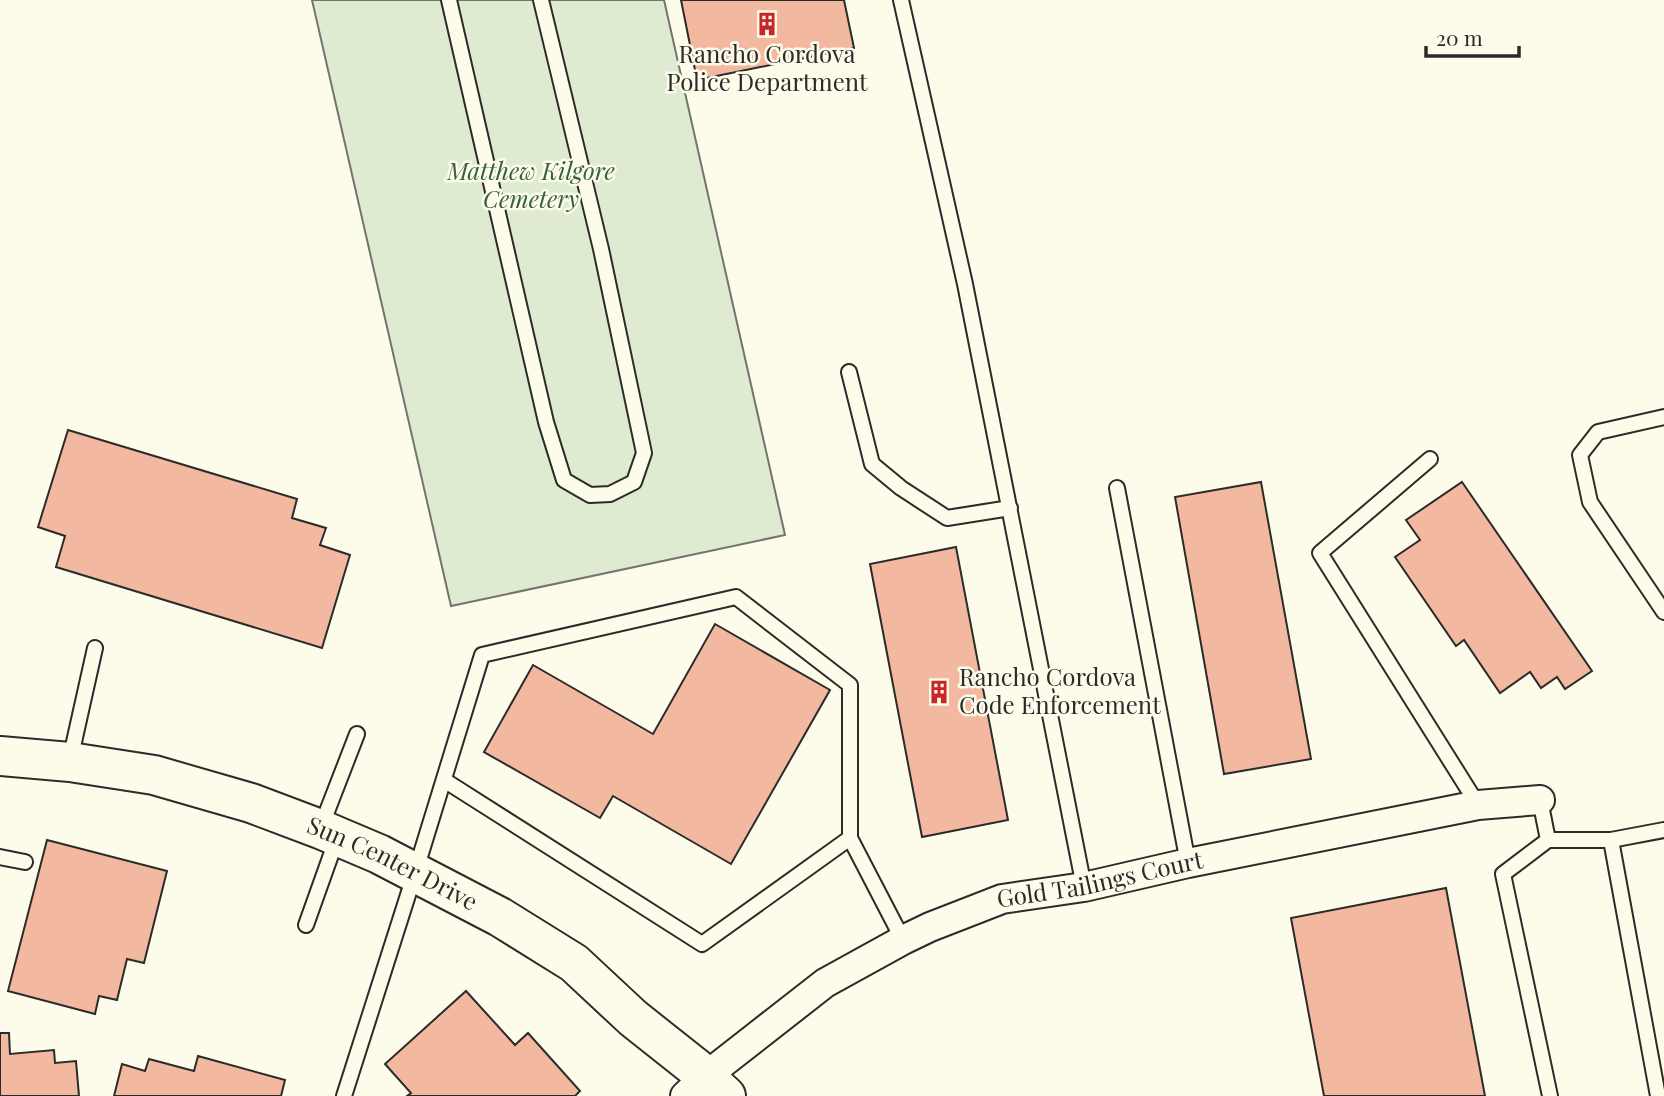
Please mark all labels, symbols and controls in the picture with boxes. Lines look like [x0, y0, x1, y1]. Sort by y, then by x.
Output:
building icon: Rancho Cordova Police Department [753, 10, 781, 38]
scale bar [1426, 14, 1519, 58]
text: 20 m [1436, 23, 1483, 51]
place label: Rancho Cordova Police Department [666, 37, 868, 97]
park label: Matthew Kilgore Cemetery [446, 154, 615, 214]
place label: Rancho Cordova Code Enforcement [959, 660, 1161, 720]
building icon: Rancho Cordova Code Enforcement [925, 678, 953, 706]
street label: Sun Center Drive [303, 808, 484, 917]
street label: Gold Tailings Court [994, 842, 1206, 914]

